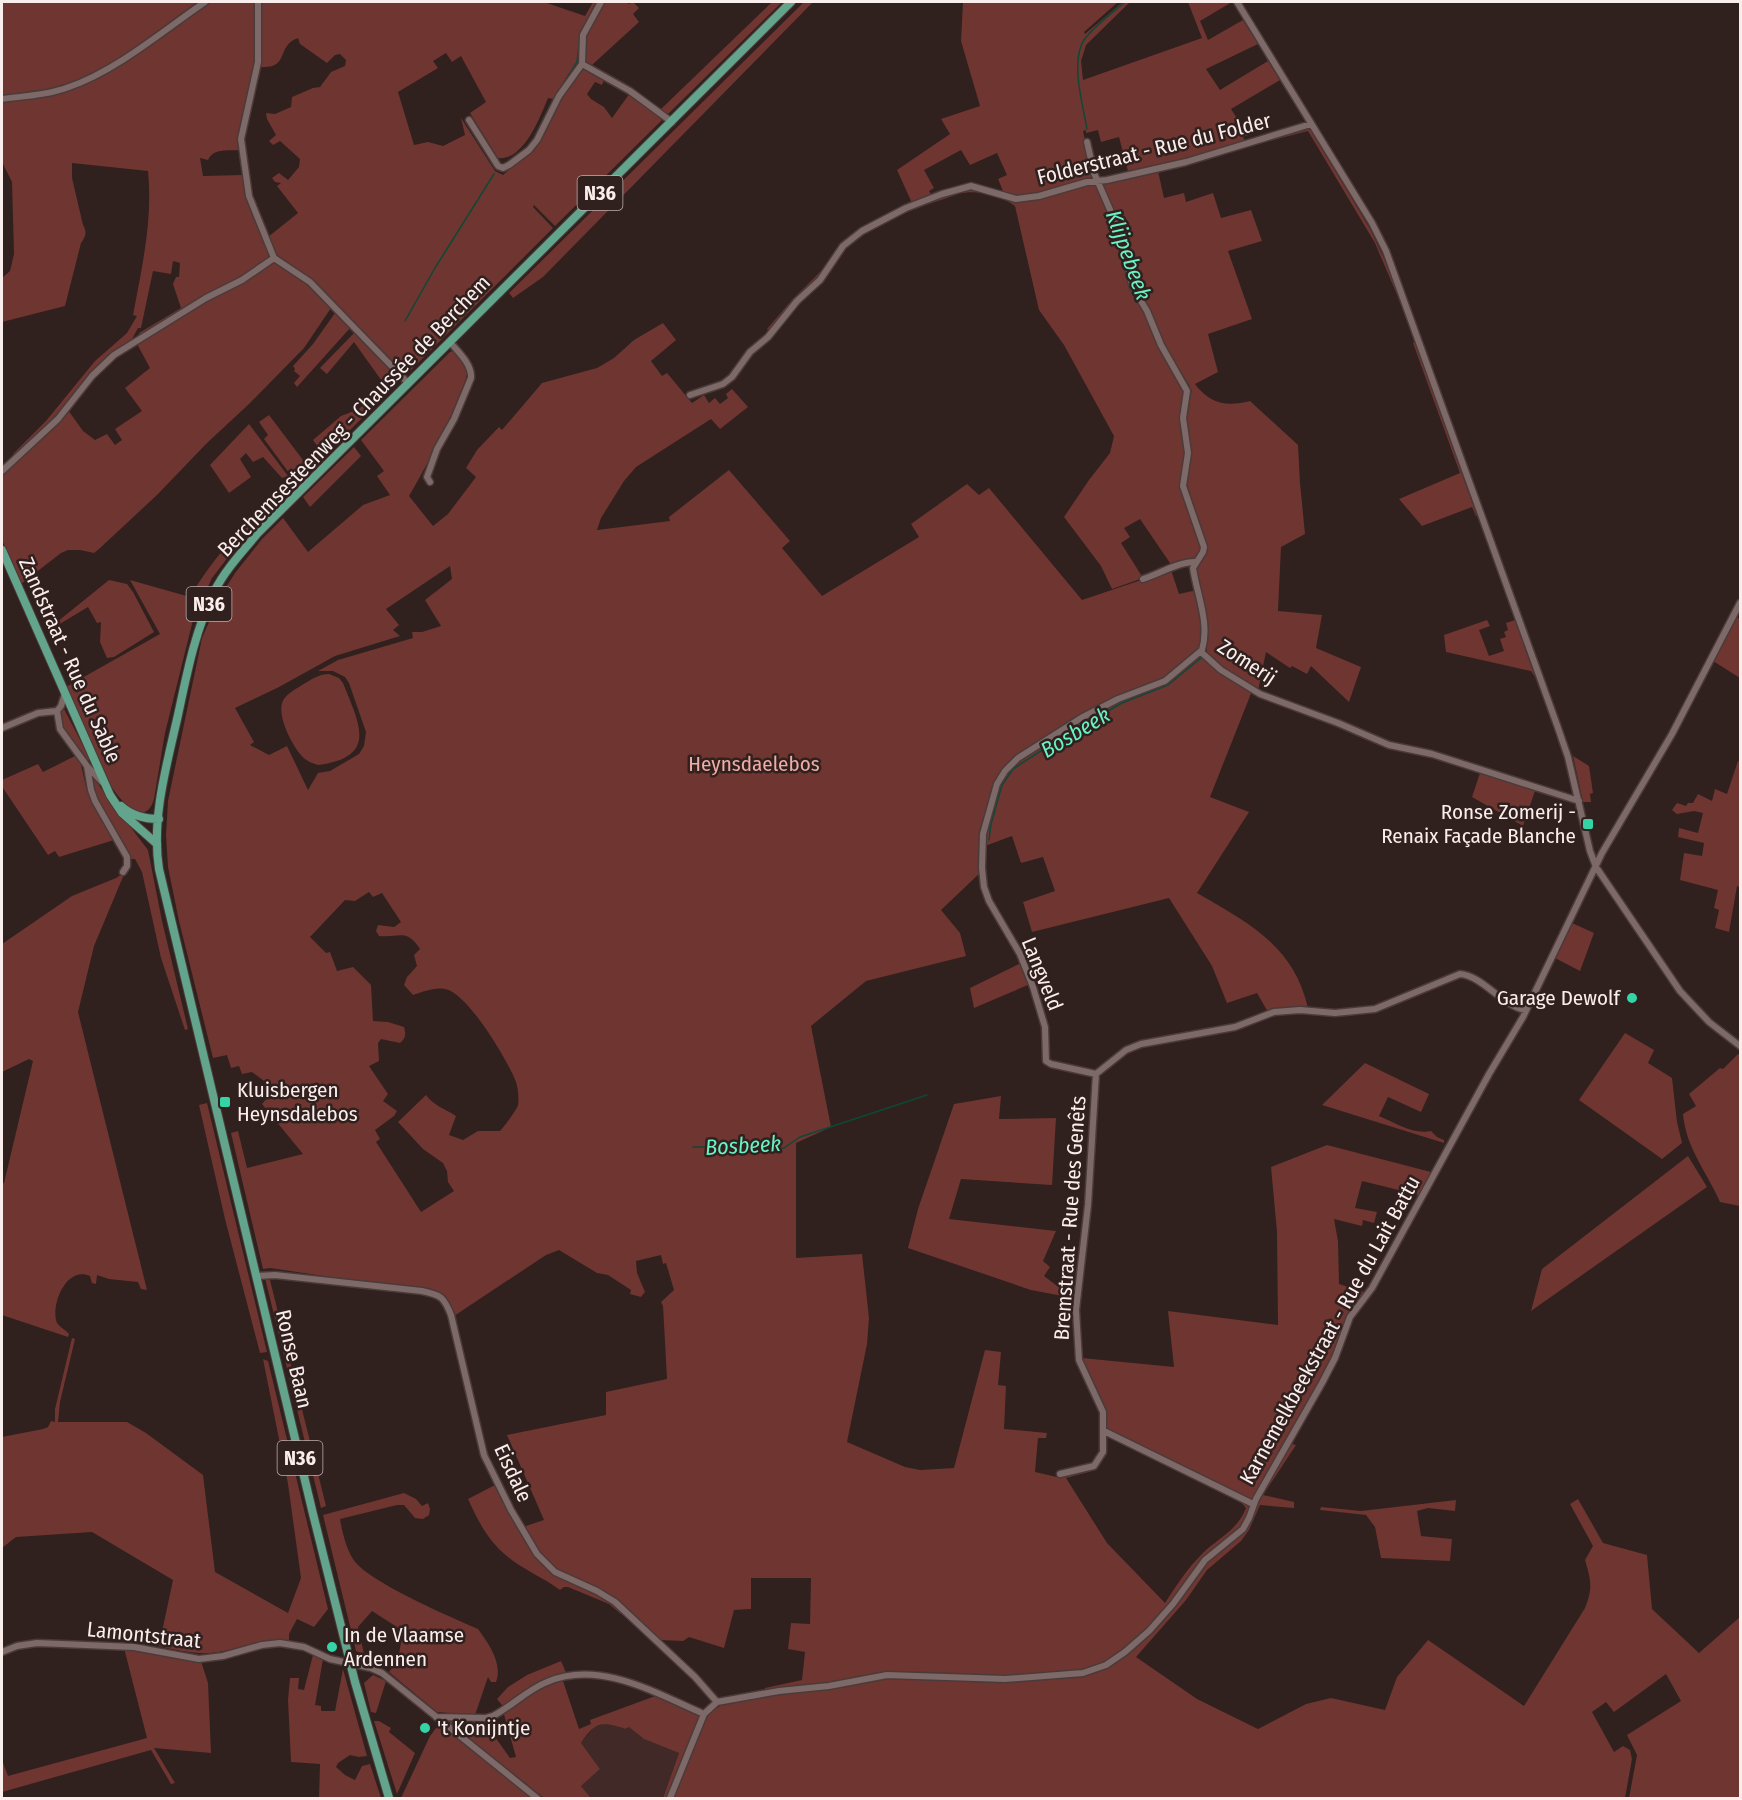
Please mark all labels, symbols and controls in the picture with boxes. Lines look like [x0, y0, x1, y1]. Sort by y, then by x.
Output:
street label: Folderstraat - Rue du Folder [1034, 107, 1274, 191]
road number: N36 [578, 176, 622, 210]
water label: Klijpebeek [1100, 206, 1157, 304]
street label: Berchemsesteenweg - Chaussée de Berchem [212, 270, 496, 562]
street label: Zandstraat - Rue du Sable [13, 553, 127, 767]
road number: N36 [186, 587, 232, 621]
street label: Zomerij [1213, 633, 1281, 691]
water label: Bosbeek [1036, 701, 1115, 764]
park label: Heynsdaelebos [688, 751, 820, 777]
place label: Ronse Zomerij - Renaix Façade Blanche [1381, 799, 1576, 849]
marker: Ronse Zomerij - Renaix Façade Blanche [1581, 817, 1595, 831]
street label: Langveld [1016, 934, 1068, 1014]
place label: Garage Dewolf [1497, 985, 1622, 1011]
marker: Garage Dewolf [1625, 991, 1639, 1005]
place label: Kluisbergen Heynsdalebos [237, 1077, 358, 1127]
marker: Kluisbergen Heynsdalebos [218, 1095, 232, 1109]
street label: Bremstraat - Rue des Genêts [1048, 1095, 1092, 1341]
water label: Bosbeek [704, 1130, 782, 1161]
street label: Karnemelkbeekstraat - Rue du Lait Battu [1234, 1171, 1426, 1489]
street label: Ronse Baan [270, 1307, 318, 1411]
street label: Eisdale [488, 1440, 538, 1506]
road number: N36 [278, 1441, 322, 1475]
street label: Lamontstraat [86, 1616, 202, 1654]
place label: In de Vlaamse Ardennen [344, 1622, 464, 1672]
marker: In de Vlaamse Ardennen [325, 1640, 339, 1654]
place label: 't Konijntje [437, 1715, 530, 1741]
marker: 't Konijntje [418, 1721, 432, 1735]

